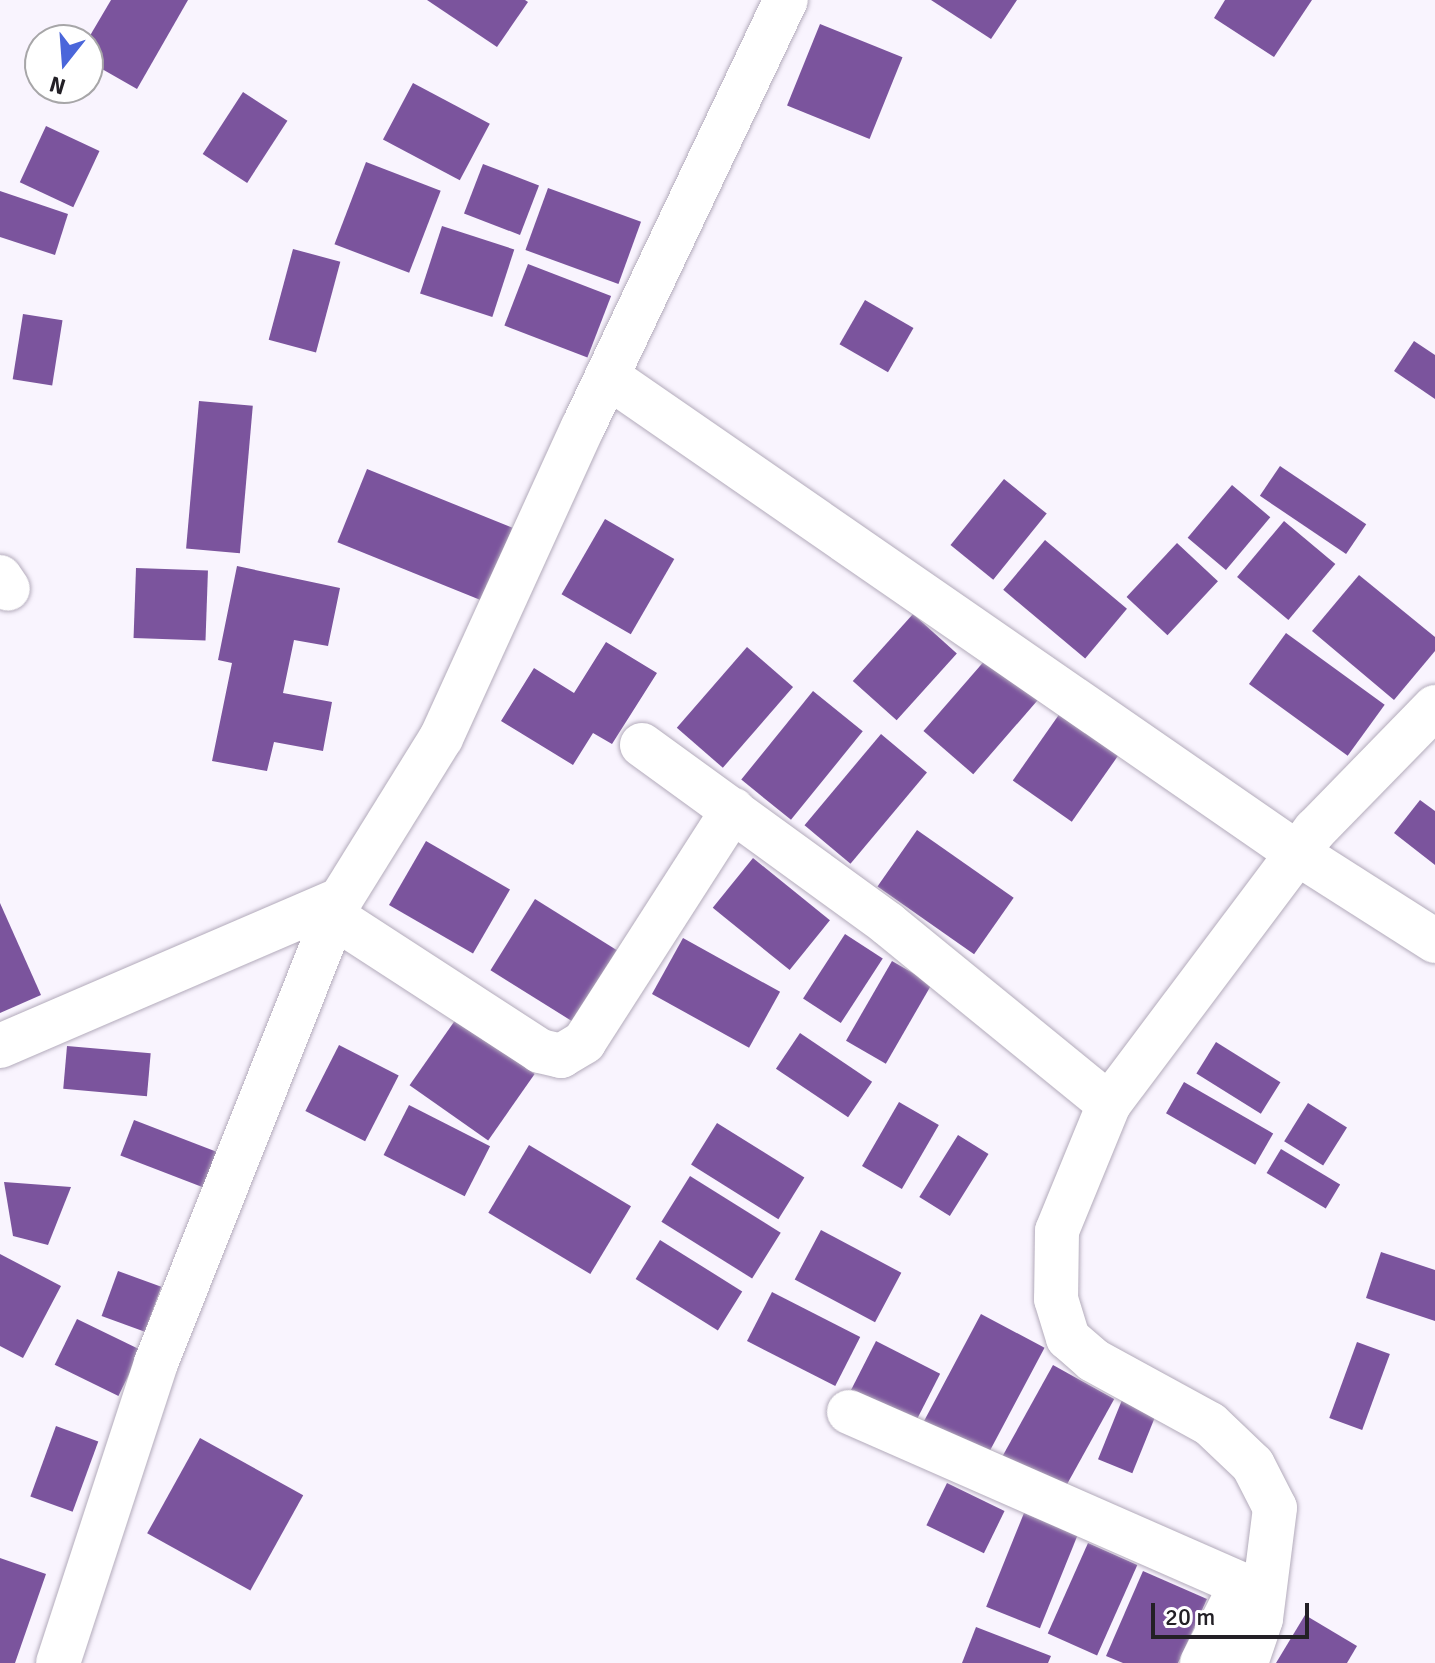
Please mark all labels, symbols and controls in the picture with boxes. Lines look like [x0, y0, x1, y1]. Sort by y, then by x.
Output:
north arrow [24, 24, 104, 104]
text: N [46, 70, 69, 101]
scale bar [1155, 1587, 1313, 1637]
text: 20 m [1165, 1602, 1215, 1632]

